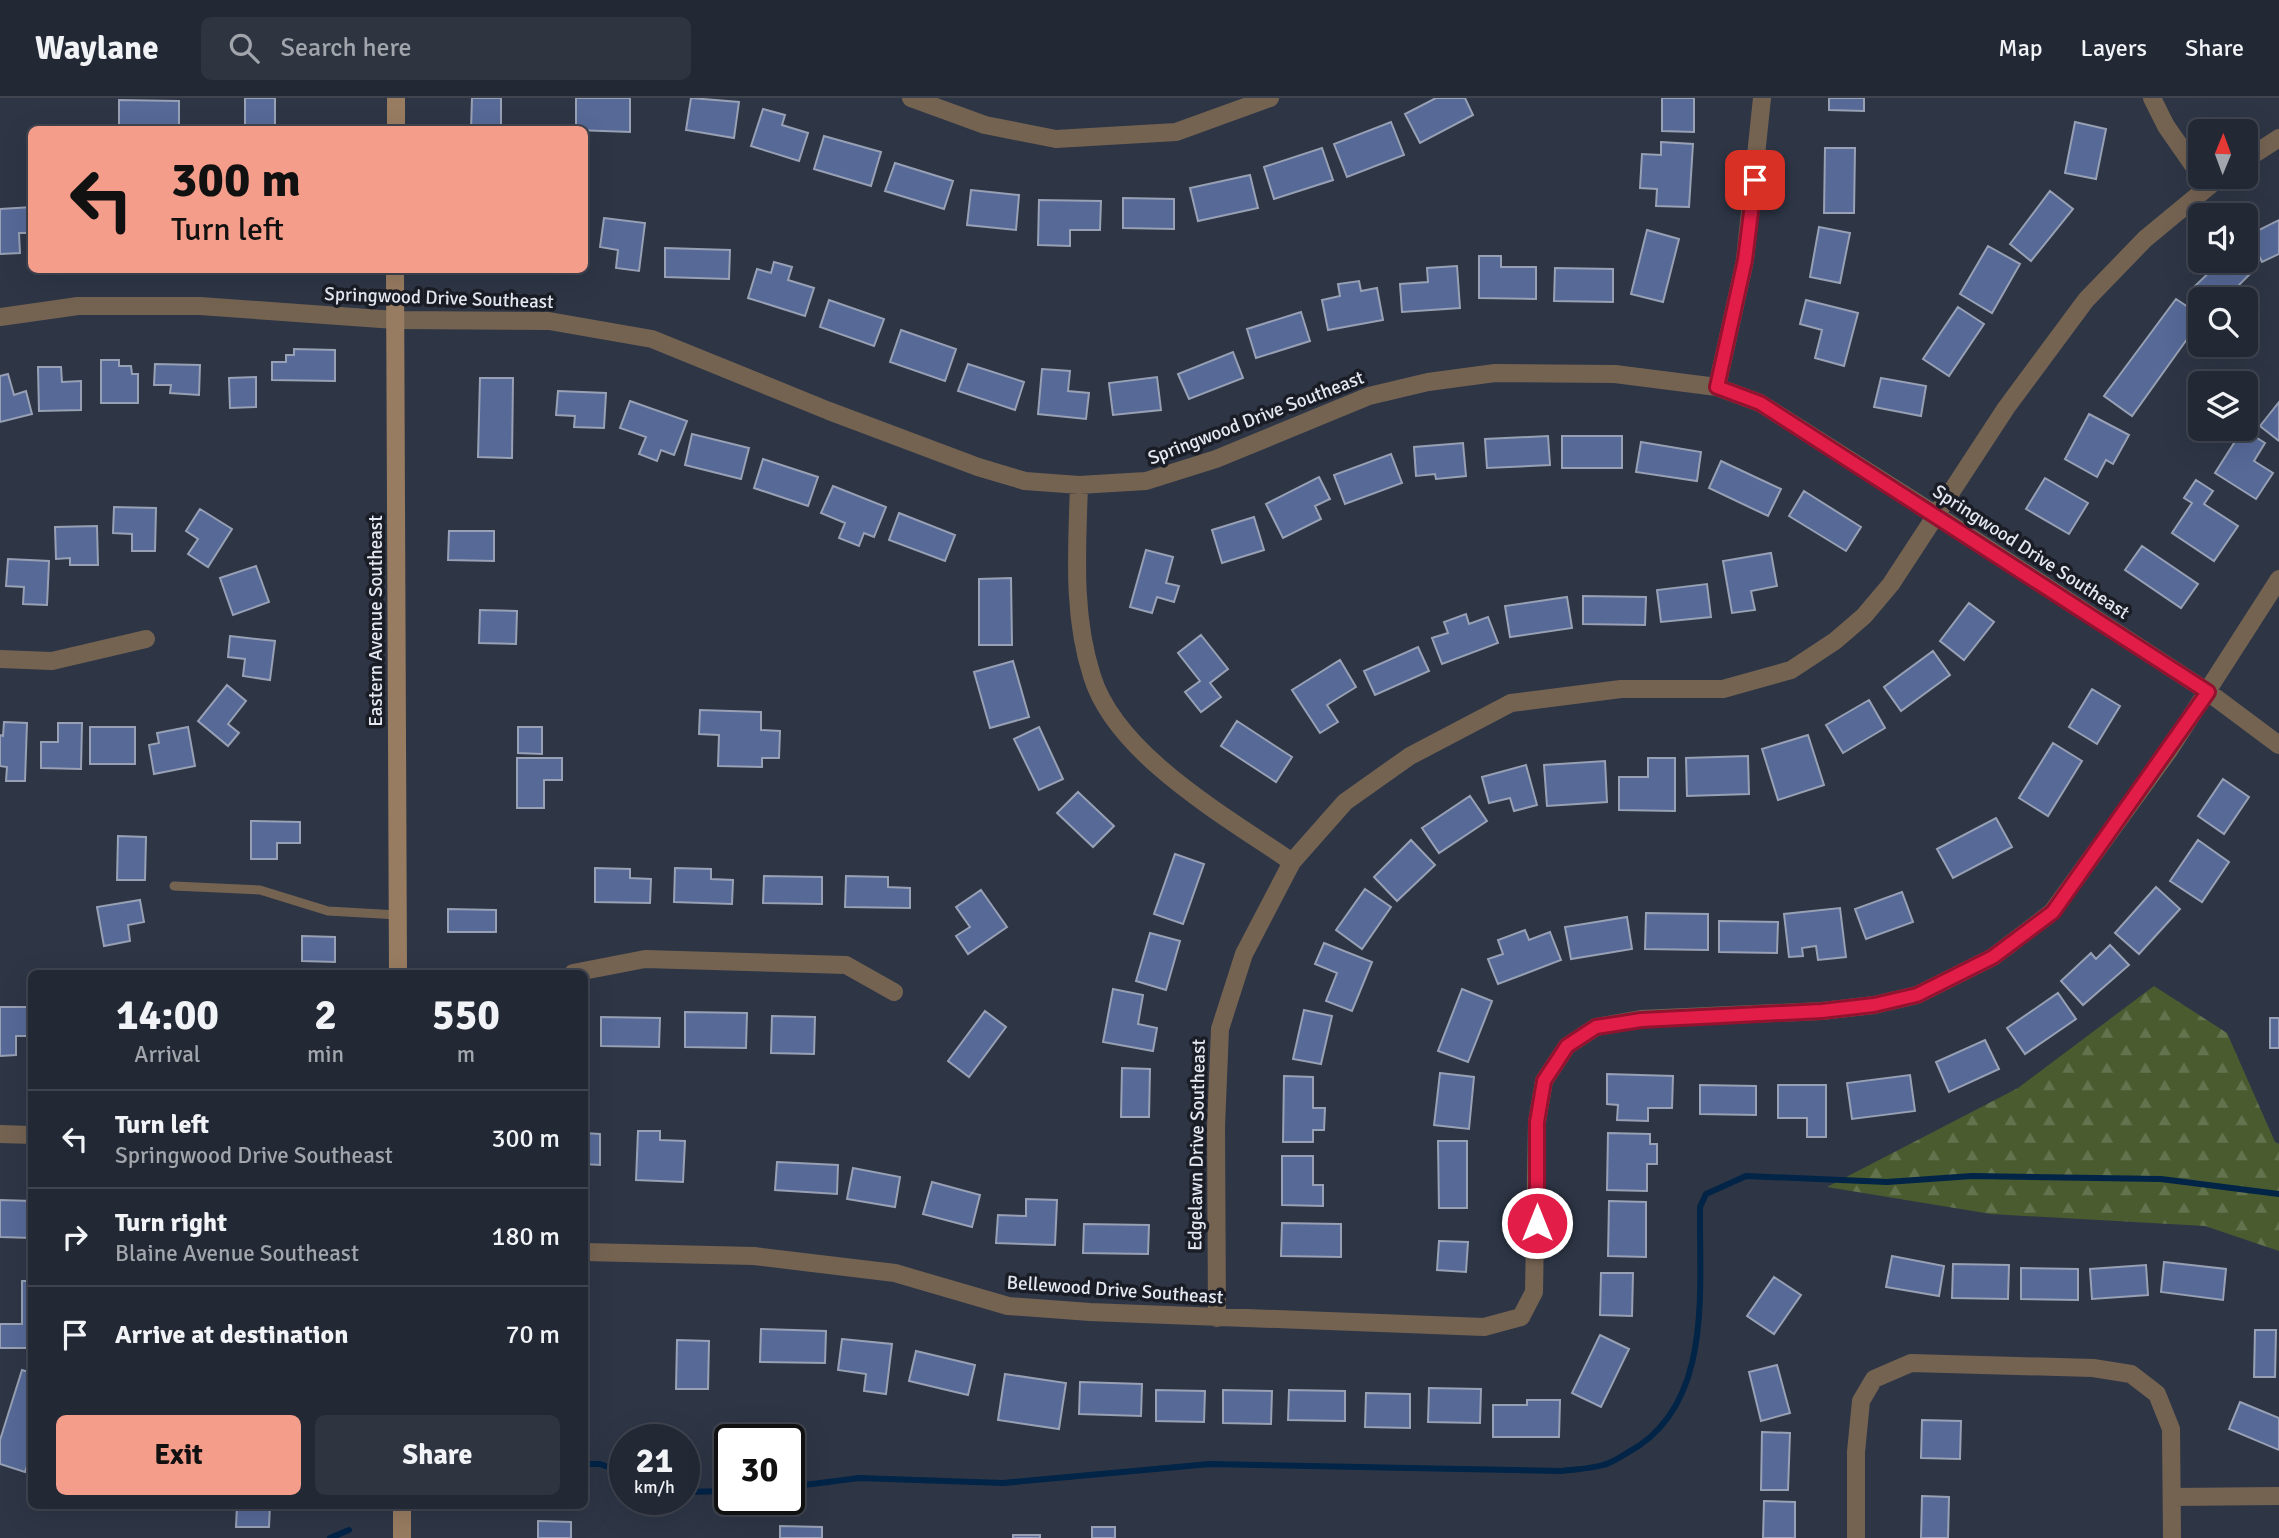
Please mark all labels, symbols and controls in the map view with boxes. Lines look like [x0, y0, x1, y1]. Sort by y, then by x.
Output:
search box [201, 17, 691, 80]
text: Waylane [35, 28, 159, 69]
icon: search [225, 29, 263, 67]
text: Search here [281, 32, 412, 64]
text: Map [1998, 33, 2043, 63]
text: Layers [2081, 33, 2147, 63]
text: Share [2185, 33, 2244, 63]
north arrow [2188, 119, 2258, 189]
map controls [2188, 119, 2258, 441]
text: 300 m [171, 150, 301, 210]
pin [1725, 150, 1785, 210]
icon: left [56, 154, 147, 245]
icon: arrive [1736, 161, 1774, 199]
button: sound [2188, 203, 2258, 273]
text: Turn left [171, 210, 284, 249]
street label: Springwood Drive Southeast [324, 282, 554, 314]
button: search [2188, 287, 2258, 357]
street label: Springwood Drive Southeast [1145, 366, 1368, 470]
button: layers [2188, 371, 2258, 441]
street label: Springwood Drive Southeast [1928, 479, 2134, 625]
street label: Eastern Avenue Southeast [364, 515, 388, 727]
text: 14:00 [116, 990, 219, 1041]
text: 2 [314, 990, 337, 1041]
text: 550 [432, 990, 500, 1041]
street label: Edgelawn Drive Southeast [1183, 1038, 1211, 1251]
text: Arrival [134, 1040, 201, 1069]
text: min [307, 1040, 344, 1069]
text: m [457, 1040, 475, 1069]
text: Turn left [115, 1109, 209, 1141]
icon: left [56, 1120, 94, 1158]
text: 300 m [491, 1123, 560, 1155]
text: Springwood Drive Southeast [115, 1141, 393, 1170]
position arrow [1500, 1186, 1574, 1260]
text: Turn right [115, 1207, 227, 1239]
icon: right [56, 1218, 94, 1256]
text: 180 m [491, 1221, 560, 1253]
text: Blaine Avenue Southeast [115, 1239, 359, 1268]
street label: Bellewood Drive Southeast [1006, 1270, 1224, 1310]
icon: arrive [56, 1316, 94, 1354]
text: Arrive at destination [115, 1319, 348, 1351]
text: 70 m [505, 1319, 560, 1351]
button: Exit [56, 1415, 301, 1495]
button: Share [315, 1415, 560, 1495]
speed limit sign: 30 [714, 1424, 805, 1515]
text: 21 [636, 1439, 673, 1482]
text: km/h [634, 1476, 675, 1498]

